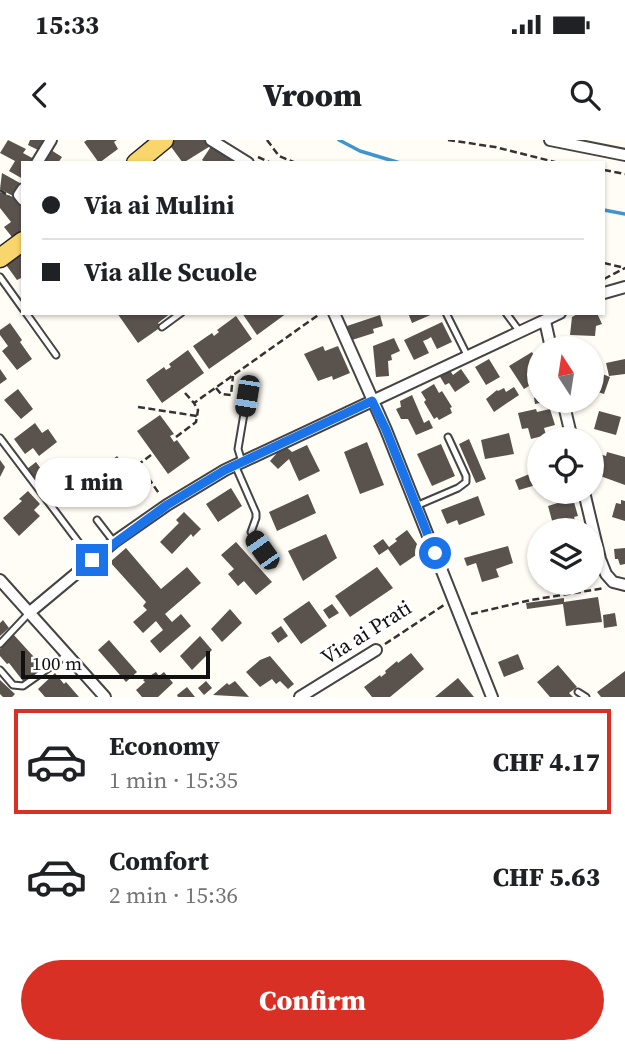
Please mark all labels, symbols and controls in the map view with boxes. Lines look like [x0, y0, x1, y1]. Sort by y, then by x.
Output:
text: 15:33 [35, 7, 99, 43]
text: Vroom [263, 73, 362, 117]
icon: back [21, 76, 59, 114]
icon: search [566, 76, 604, 114]
text: Via ai Mulini [84, 187, 234, 223]
text: Via alle Scuole [84, 254, 257, 290]
north arrow [527, 336, 604, 413]
map controls [527, 336, 604, 595]
car [234, 374, 261, 418]
button: locate [527, 427, 604, 504]
callout: 1 min [34, 458, 150, 508]
text: 1 min [63, 466, 123, 498]
button: layers [527, 518, 604, 595]
car [242, 527, 283, 573]
route start [419, 537, 451, 569]
route end [76, 544, 108, 576]
street label: Via ai Prati [315, 593, 417, 671]
scale bar [21, 648, 210, 680]
text: 100 m [32, 650, 82, 676]
text: Economy [109, 728, 220, 764]
icon: car [25, 730, 88, 793]
text: CHF 4.17 [493, 744, 600, 780]
text: 1 min · 15:35 [109, 764, 238, 796]
text: Comfort [109, 843, 209, 879]
icon: car [25, 845, 88, 908]
text: CHF 5.63 [493, 859, 600, 895]
text: 2 min · 15:36 [109, 879, 238, 911]
button: Confirm [21, 960, 604, 1040]

